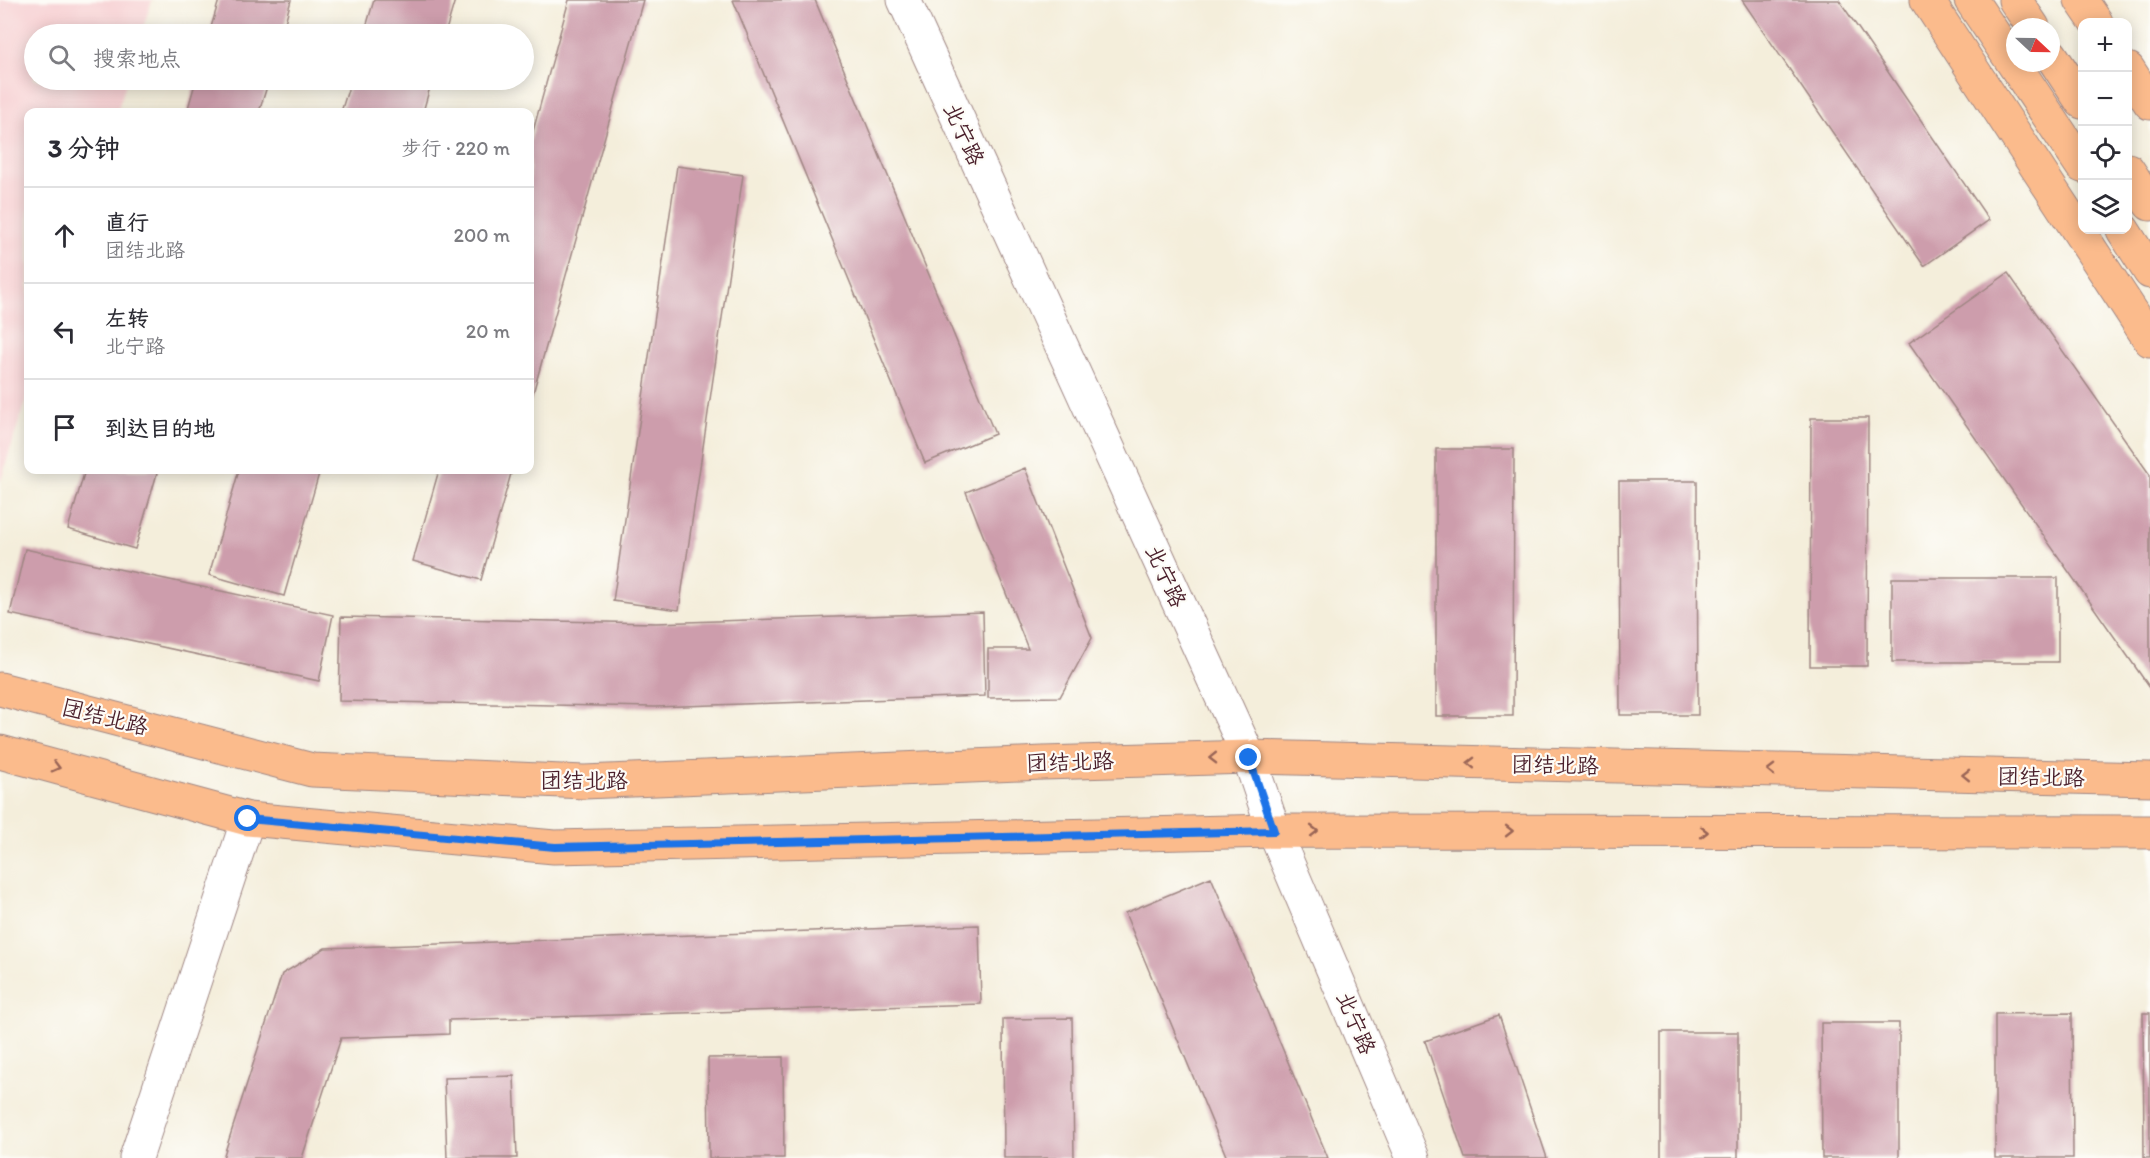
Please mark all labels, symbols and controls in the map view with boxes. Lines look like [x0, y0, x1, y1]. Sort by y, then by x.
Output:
north arrow [2006, 18, 2060, 72]
map controls [2078, 18, 2132, 234]
button: + [2078, 18, 2132, 72]
search box [24, 24, 534, 90]
icon: search [45, 41, 78, 74]
text: 搜索地点 [93, 45, 181, 72]
button: − [2078, 72, 2132, 126]
street label: 北宁路 [938, 98, 990, 170]
button: locate [2078, 126, 2132, 180]
text: 3 分钟 [48, 132, 120, 164]
text: 步行 · 220 m [402, 136, 510, 160]
button: layers [2078, 180, 2132, 234]
text: 直行 [105, 209, 149, 236]
icon: ahead [48, 219, 81, 252]
text: 200 m [454, 223, 510, 247]
text: 团结北路 [105, 238, 185, 262]
text: 左转 [105, 305, 149, 332]
icon: left [48, 315, 81, 348]
text: 20 m [466, 319, 510, 343]
text: 北宁路 [105, 334, 165, 358]
icon: arrive [48, 411, 81, 444]
text: 到达目的地 [105, 415, 215, 442]
street label: 北宁路 [1140, 540, 1192, 612]
street label: 团结北路 [59, 693, 151, 741]
route end [1235, 744, 1261, 770]
street label: 团结北路 [1026, 747, 1114, 777]
street label: 团结北路 [1511, 751, 1599, 779]
one-way arrow [1208, 752, 1217, 765]
one-way arrow [1466, 757, 1475, 769]
one-way arrow [51, 760, 61, 773]
street label: 团结北路 [1997, 763, 2085, 791]
one-way arrow [1766, 764, 1775, 776]
street label: 团结北路 [540, 767, 628, 794]
one-way arrow [1961, 769, 1970, 781]
route start [234, 805, 260, 831]
one-way arrow [1310, 825, 1319, 837]
one-way arrow [1505, 825, 1514, 837]
one-way arrow [1700, 826, 1709, 838]
street label: 北宁路 [1331, 987, 1381, 1059]

